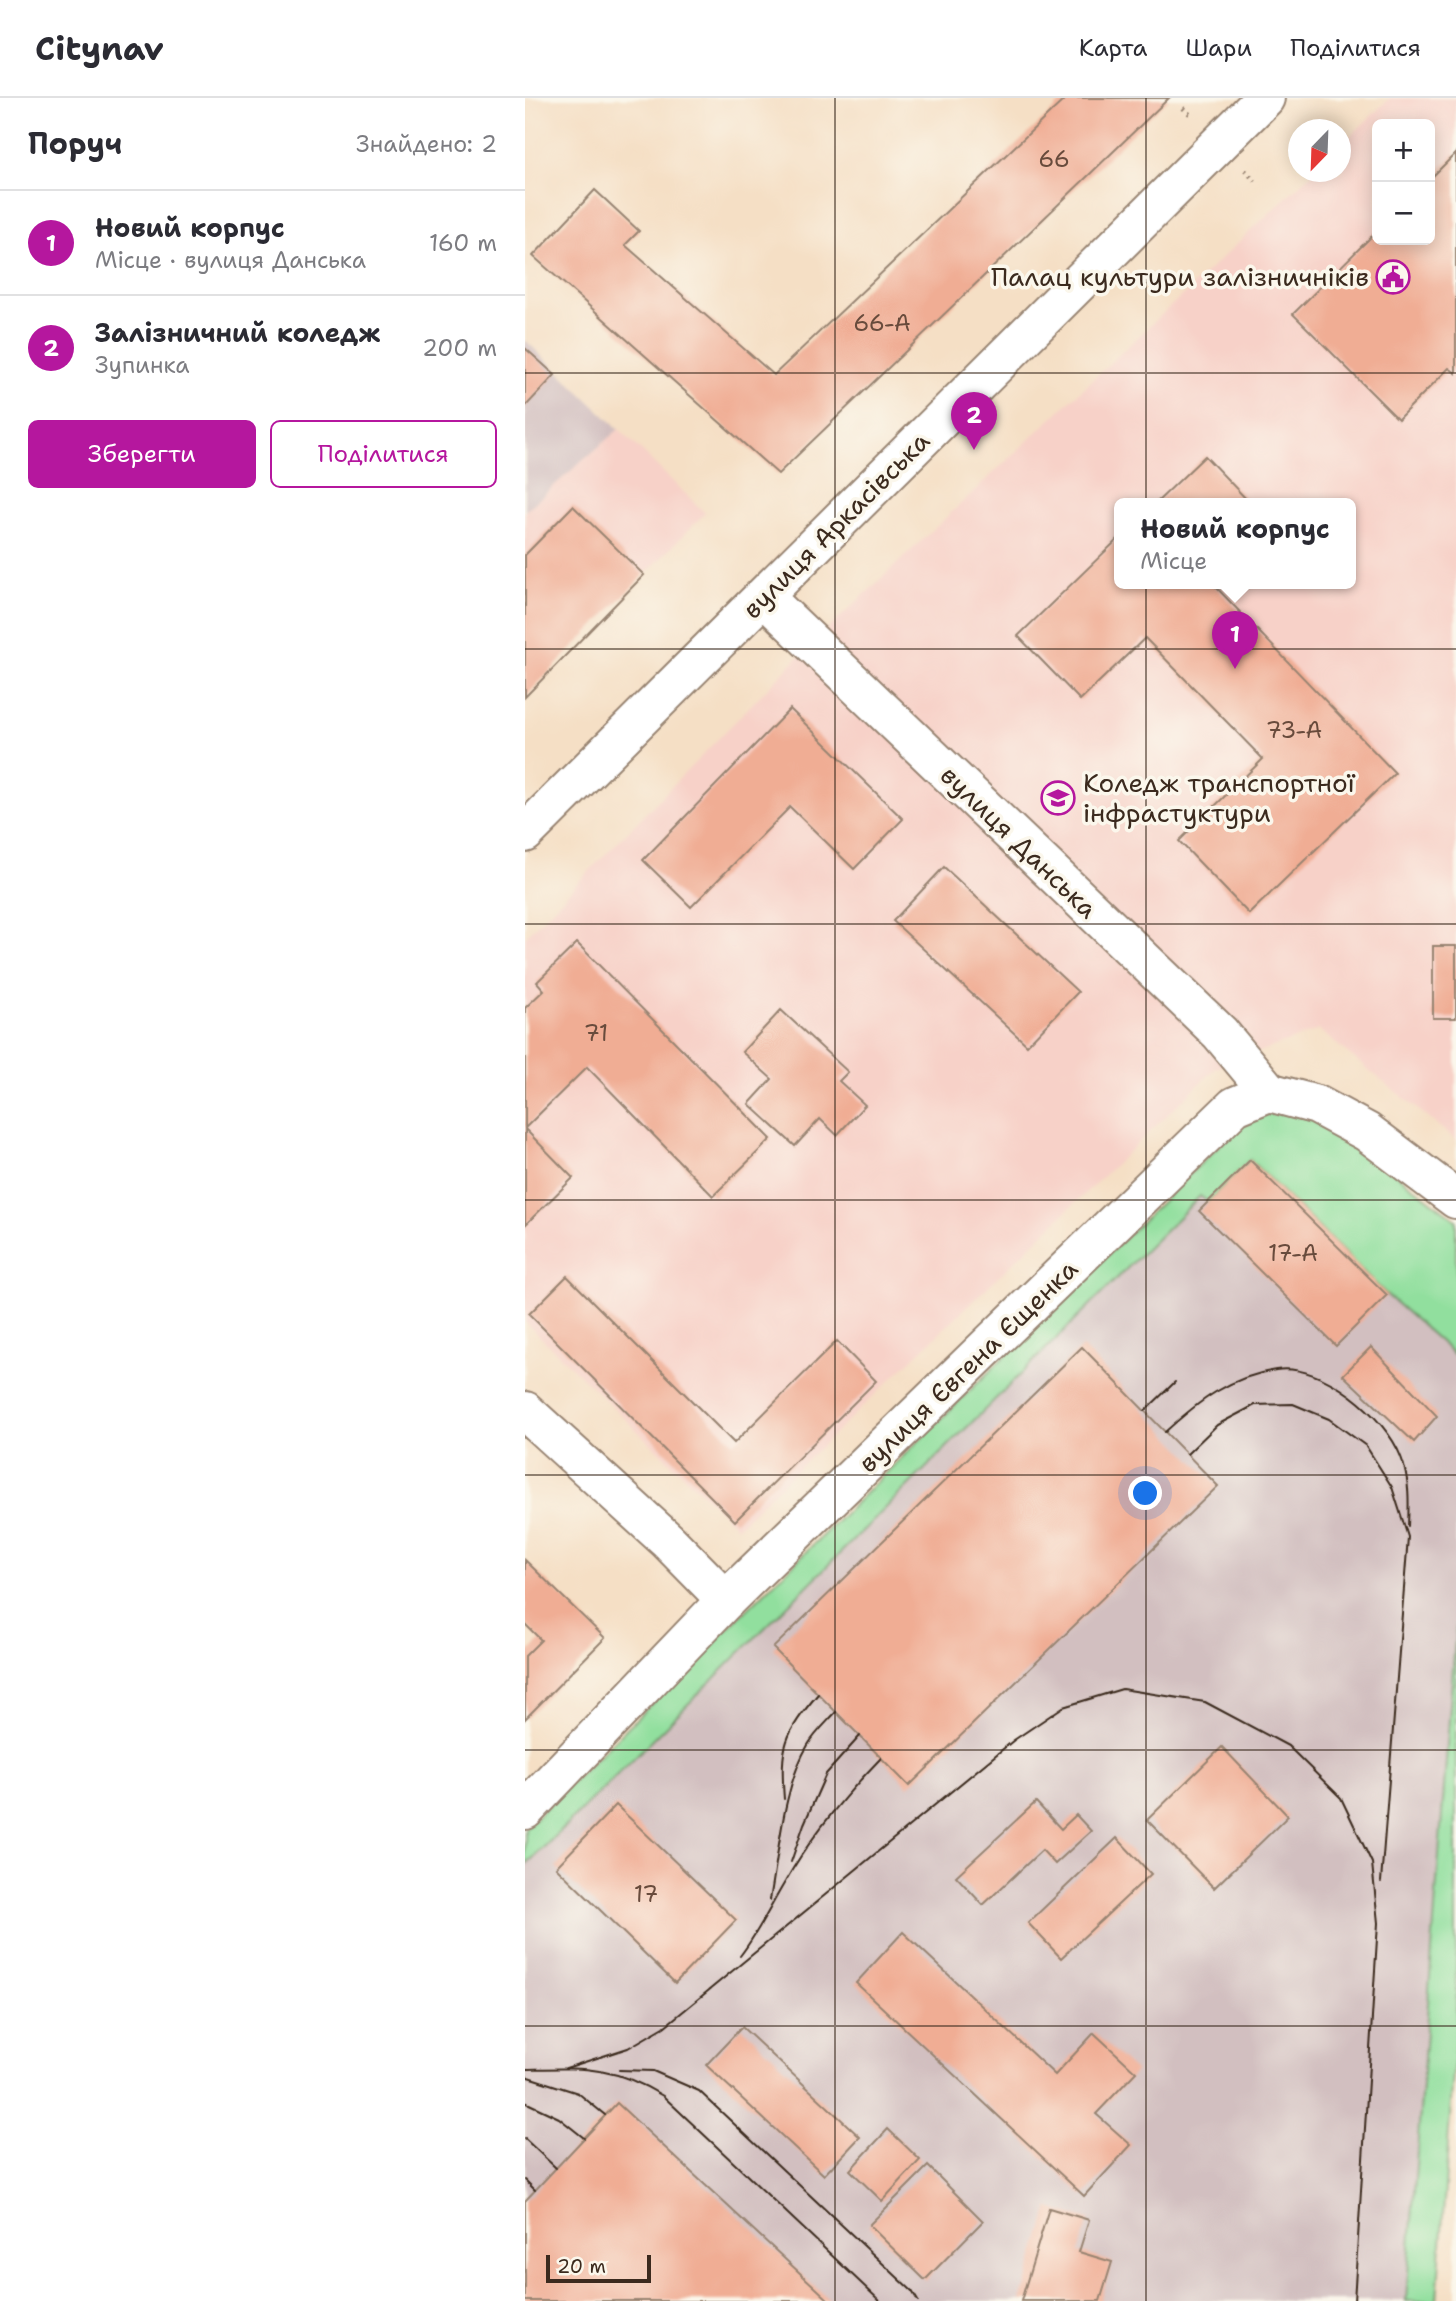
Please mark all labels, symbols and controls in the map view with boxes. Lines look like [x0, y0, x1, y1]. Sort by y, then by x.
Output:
text: Citynav [35, 26, 164, 71]
text: Карта [1079, 32, 1147, 64]
text: Шари [1185, 32, 1252, 64]
text: Поділитися [1290, 32, 1421, 64]
north arrow [1288, 119, 1351, 182]
map controls [1372, 119, 1435, 245]
button: + [1372, 119, 1435, 182]
text: Поруч [28, 123, 122, 164]
text: Знайдено: 2 [356, 129, 497, 159]
house number: 66 [1038, 144, 1070, 174]
button: − [1372, 182, 1435, 245]
text: Новий корпус [95, 210, 285, 245]
text: 1 [46, 228, 56, 258]
text: 160 m [429, 228, 497, 258]
text: Місце · вулиця Данська [95, 245, 366, 275]
public building icon: Палац культури залізничніків [1374, 258, 1412, 296]
place label: Палац культури залізничніків [991, 259, 1369, 294]
house number: 66-А [853, 308, 911, 338]
text: Залізничний коледж [95, 315, 380, 350]
text: 2 [43, 333, 59, 363]
text: 200 m [422, 333, 497, 363]
text: Зупинка [95, 350, 190, 380]
pin: 2 [951, 392, 997, 450]
button: Зберегти [28, 420, 256, 488]
button: Поділитися [270, 420, 497, 488]
street label: вулиця Аркасівська [735, 424, 937, 626]
popup [1114, 498, 1356, 589]
text: Новий корпус [1140, 511, 1330, 546]
text: Місце [1140, 546, 1207, 576]
pin: 1 [1212, 611, 1258, 669]
house number: 73-А [1266, 715, 1322, 745]
street label: вулиця Данська [933, 758, 1105, 926]
place label: Коледж транспортної інфрастуктури [1083, 765, 1356, 830]
school or university icon: Коледж транспортної інфрастуктури [1039, 779, 1077, 817]
house number: 71 [584, 1018, 608, 1048]
house number: 17-А [1268, 1238, 1318, 1268]
street label: вулиця Євгена Єщенка [850, 1251, 1085, 1480]
your location [1128, 1476, 1162, 1510]
house number: 17 [634, 1879, 658, 1909]
scale bar [546, 2252, 651, 2284]
text: 20 m [557, 2254, 606, 2279]

